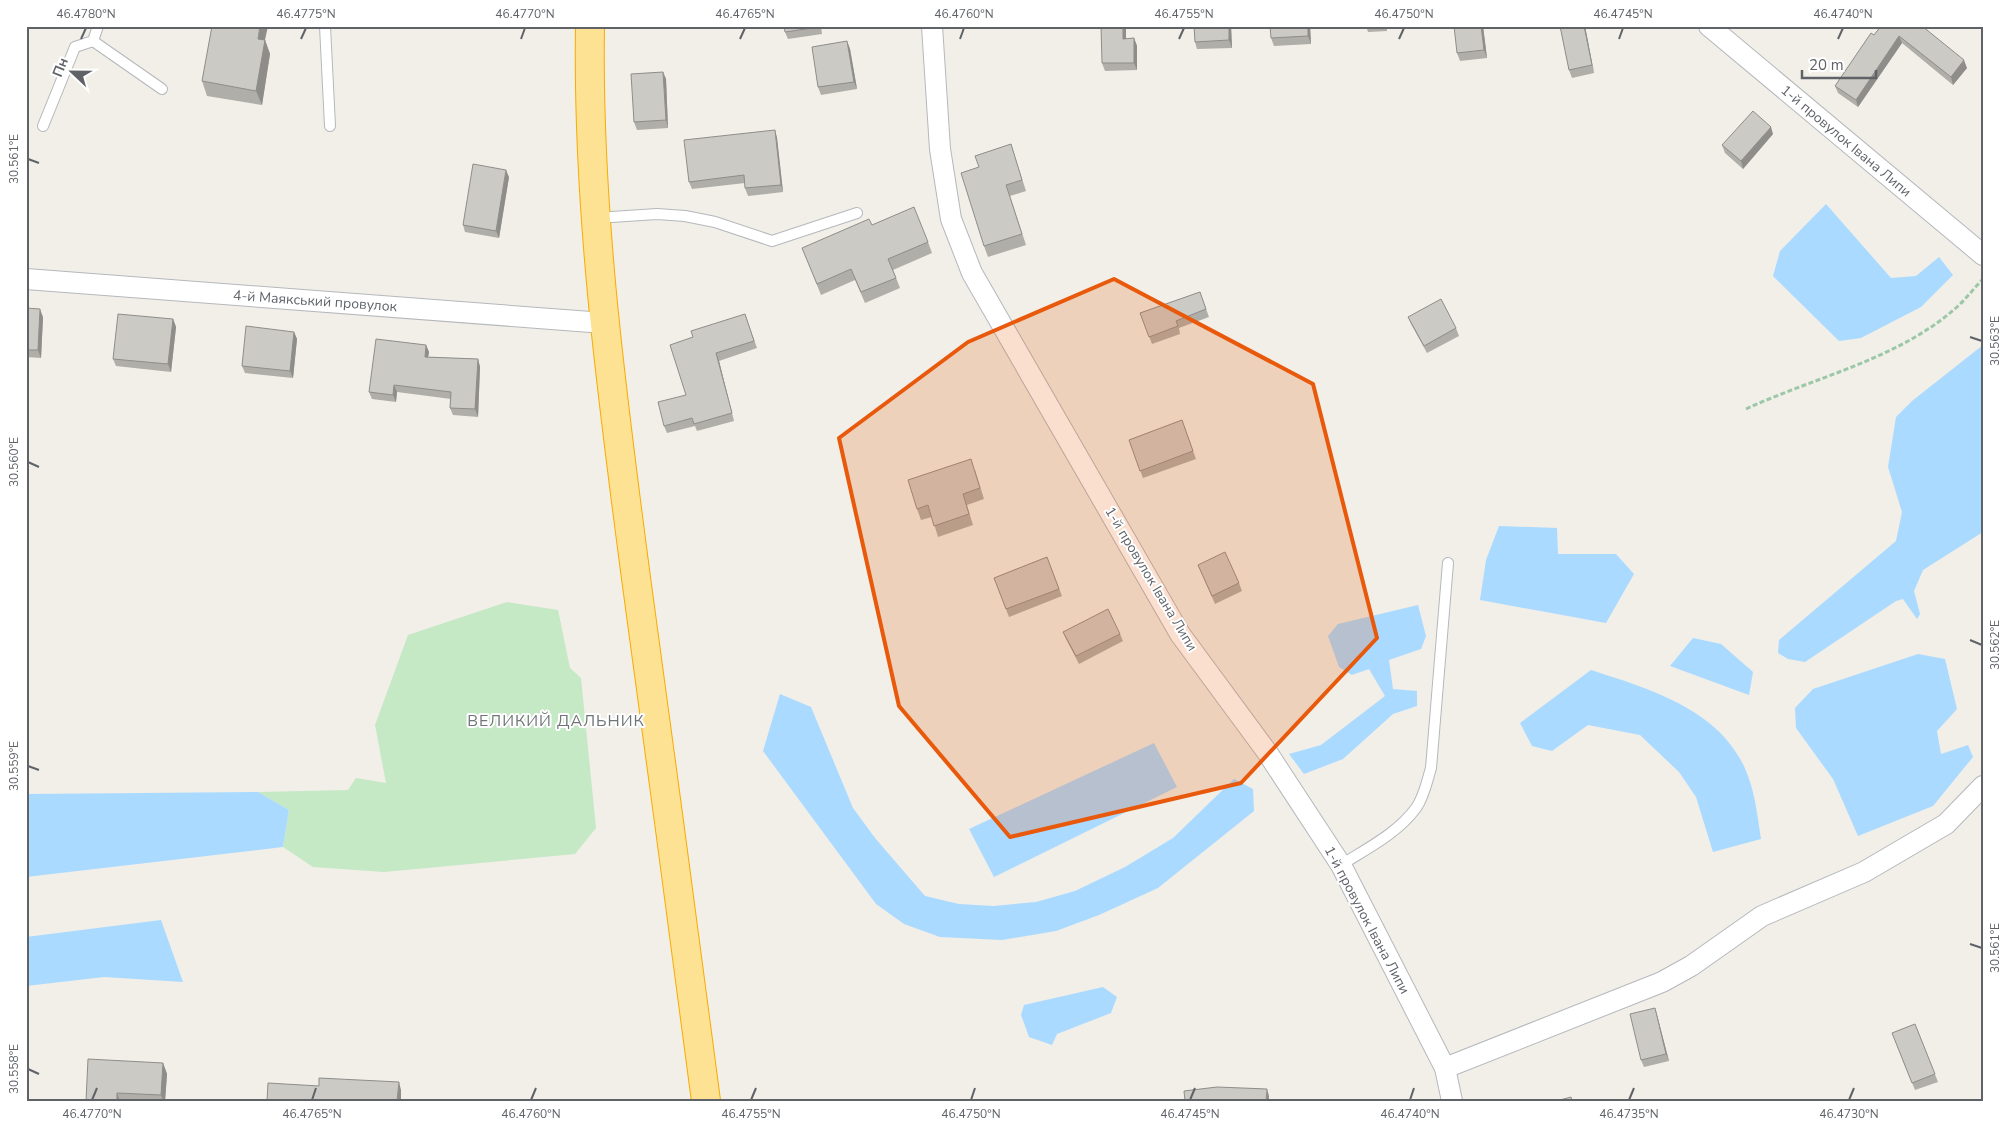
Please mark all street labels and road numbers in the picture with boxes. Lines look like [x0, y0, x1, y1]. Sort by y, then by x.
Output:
street label: 1-й провулок Івана Липи [1777, 81, 1915, 201]
street label: 4-й Маякський провулок [232, 286, 398, 316]
street label: 1-й провулок Івана Липи [1100, 503, 1202, 655]
street label: 1-й провулок Івана Липи [1320, 843, 1414, 997]

